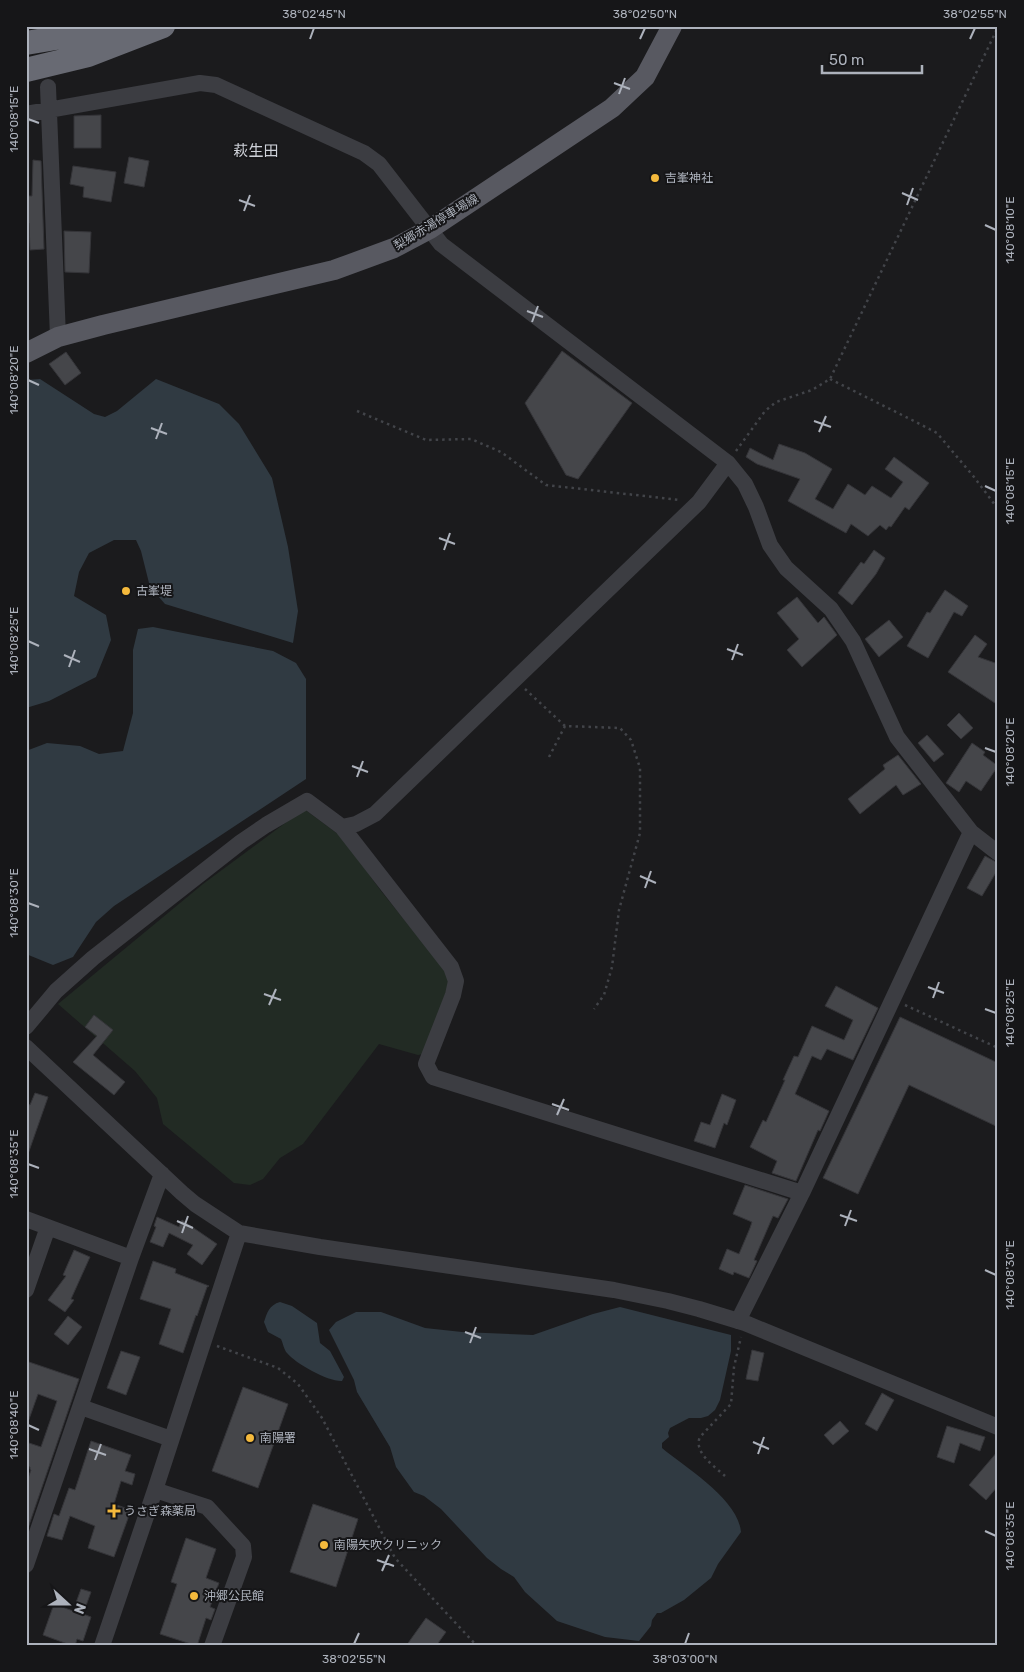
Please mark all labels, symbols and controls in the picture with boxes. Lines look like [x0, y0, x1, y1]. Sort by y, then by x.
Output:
text: 38°02'45"N [282, 7, 346, 21]
text: 38°02'50"N [613, 7, 677, 21]
text: 38°02'55"N [943, 7, 1007, 21]
scale bar [822, 42, 922, 74]
text: 50 m [829, 51, 864, 69]
text: 140°08'15"E [7, 86, 21, 152]
district label: 萩生田 [233, 142, 279, 160]
place label: 吉峯神社 [665, 171, 713, 185]
marker: 吉峯神社 [649, 172, 661, 184]
street label: 梨郷赤湯停車場線 [391, 191, 481, 253]
text: 140°08'10"E [1003, 196, 1017, 264]
text: 140°08'20"E [7, 345, 21, 415]
text: 140°08'15"E [1003, 458, 1017, 524]
place label: 古峯堤 [136, 584, 172, 598]
marker: 古峯堤 [120, 585, 132, 597]
text: 140°08'25"E [7, 607, 21, 675]
text: 140°08'20"E [1003, 717, 1017, 787]
text: 140°08'30"E [7, 868, 21, 938]
text: 140°08'25"E [1003, 979, 1017, 1047]
text: 140°08'35"E [7, 1130, 21, 1198]
text: 140°08'30"E [1003, 1240, 1017, 1310]
text: 140°08'40"E [7, 1391, 21, 1459]
place label: 南陽署 [260, 1431, 296, 1445]
marker: 南陽署 [244, 1432, 256, 1444]
text: 140°08'35"E [1003, 1502, 1017, 1570]
place label: うさぎ森薬局 [124, 1504, 196, 1518]
marker: うさぎ森薬局 [108, 1505, 120, 1517]
place label: 南陽矢吹クリニック [334, 1538, 442, 1552]
marker: 南陽矢吹クリニック [318, 1539, 330, 1551]
north arrow [42, 1580, 92, 1630]
place label: 沖郷公民館 [204, 1589, 264, 1603]
marker: 沖郷公民館 [188, 1590, 200, 1602]
text: N [70, 1601, 89, 1616]
text: 38°02'55"N [322, 1652, 386, 1666]
text: 38°03'00"N [652, 1652, 718, 1666]

